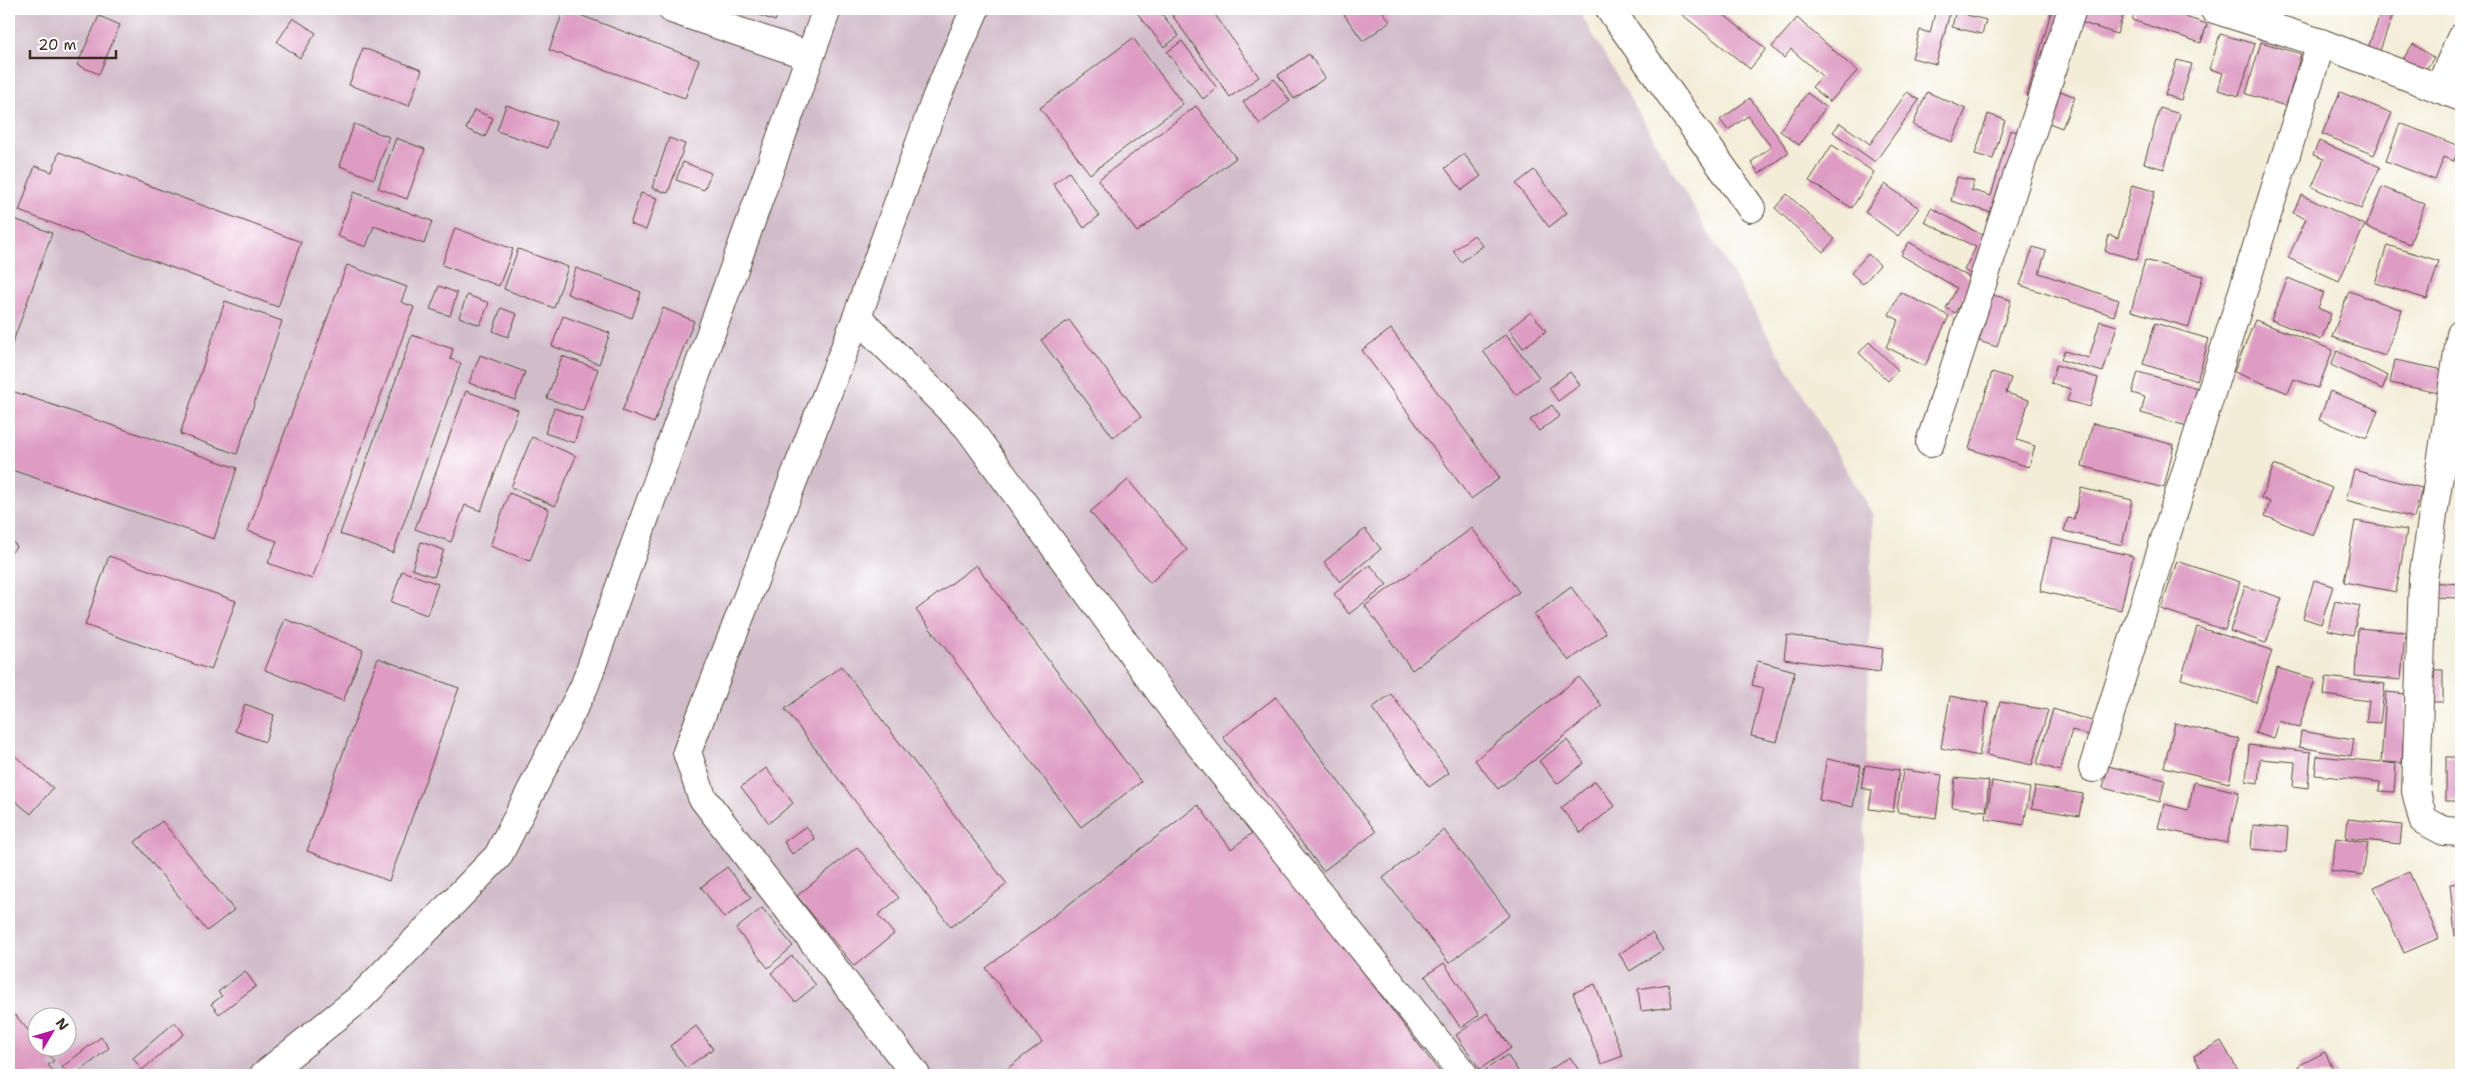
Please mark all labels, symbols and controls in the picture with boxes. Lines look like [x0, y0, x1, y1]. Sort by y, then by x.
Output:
scale bar [30, 28, 116, 60]
text: 20 m [38, 35, 77, 55]
north arrow [28, 1006, 78, 1056]
text: N [52, 1014, 73, 1034]

